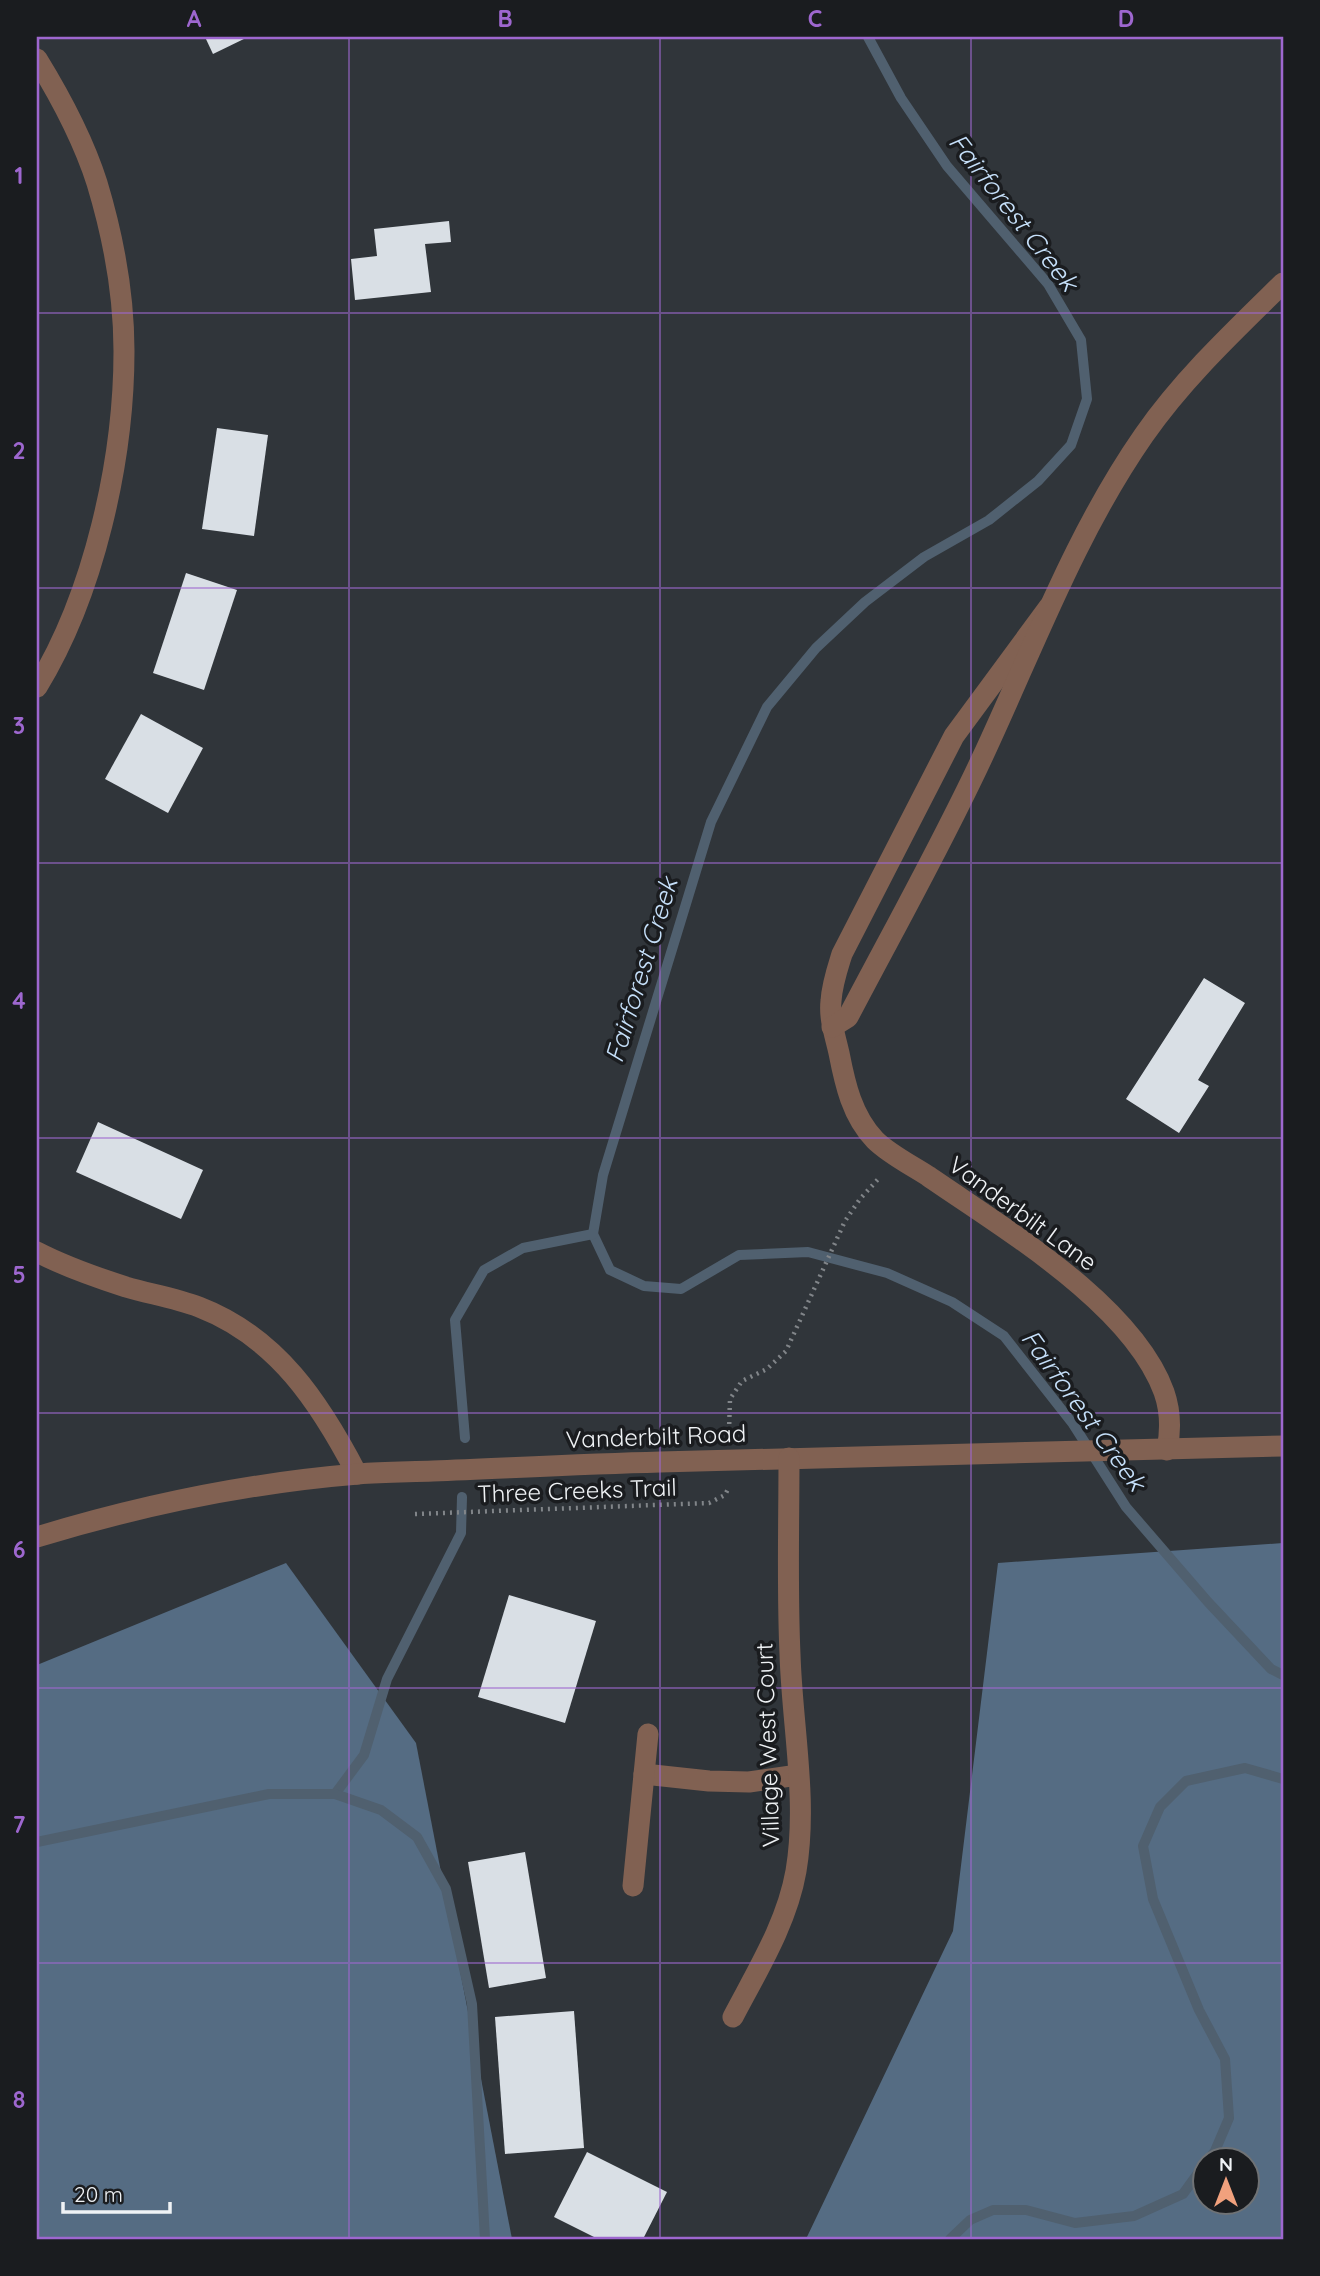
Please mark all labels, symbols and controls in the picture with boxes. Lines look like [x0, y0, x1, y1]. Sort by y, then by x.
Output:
text: A [187, 4, 202, 33]
text: B [497, 4, 513, 33]
text: C [808, 4, 822, 33]
text: D [1118, 4, 1134, 33]
water label: Fairforest Creek [942, 126, 1087, 299]
text: 1 [15, 161, 23, 190]
text: 2 [12, 436, 26, 465]
text: 3 [13, 711, 25, 740]
water label: Fairforest Creek [597, 872, 685, 1066]
text: 4 [12, 986, 26, 1015]
street label: Vanderbilt Lane [943, 1149, 1103, 1277]
text: 5 [12, 1260, 26, 1289]
water label: Fairforest Creek [1014, 1323, 1155, 1499]
street label: Vanderbilt Road [565, 1418, 747, 1454]
street label: Three Creeks Trail [477, 1472, 677, 1508]
text: 6 [13, 1535, 25, 1564]
street label: Village West Court [748, 1642, 786, 1848]
text: 7 [13, 1810, 26, 1839]
text: 8 [13, 2085, 25, 2114]
north arrow [1190, 2146, 1260, 2216]
text: N [1219, 2152, 1233, 2176]
scale bar [63, 2171, 170, 2215]
text: 20 m [74, 2181, 123, 2207]

